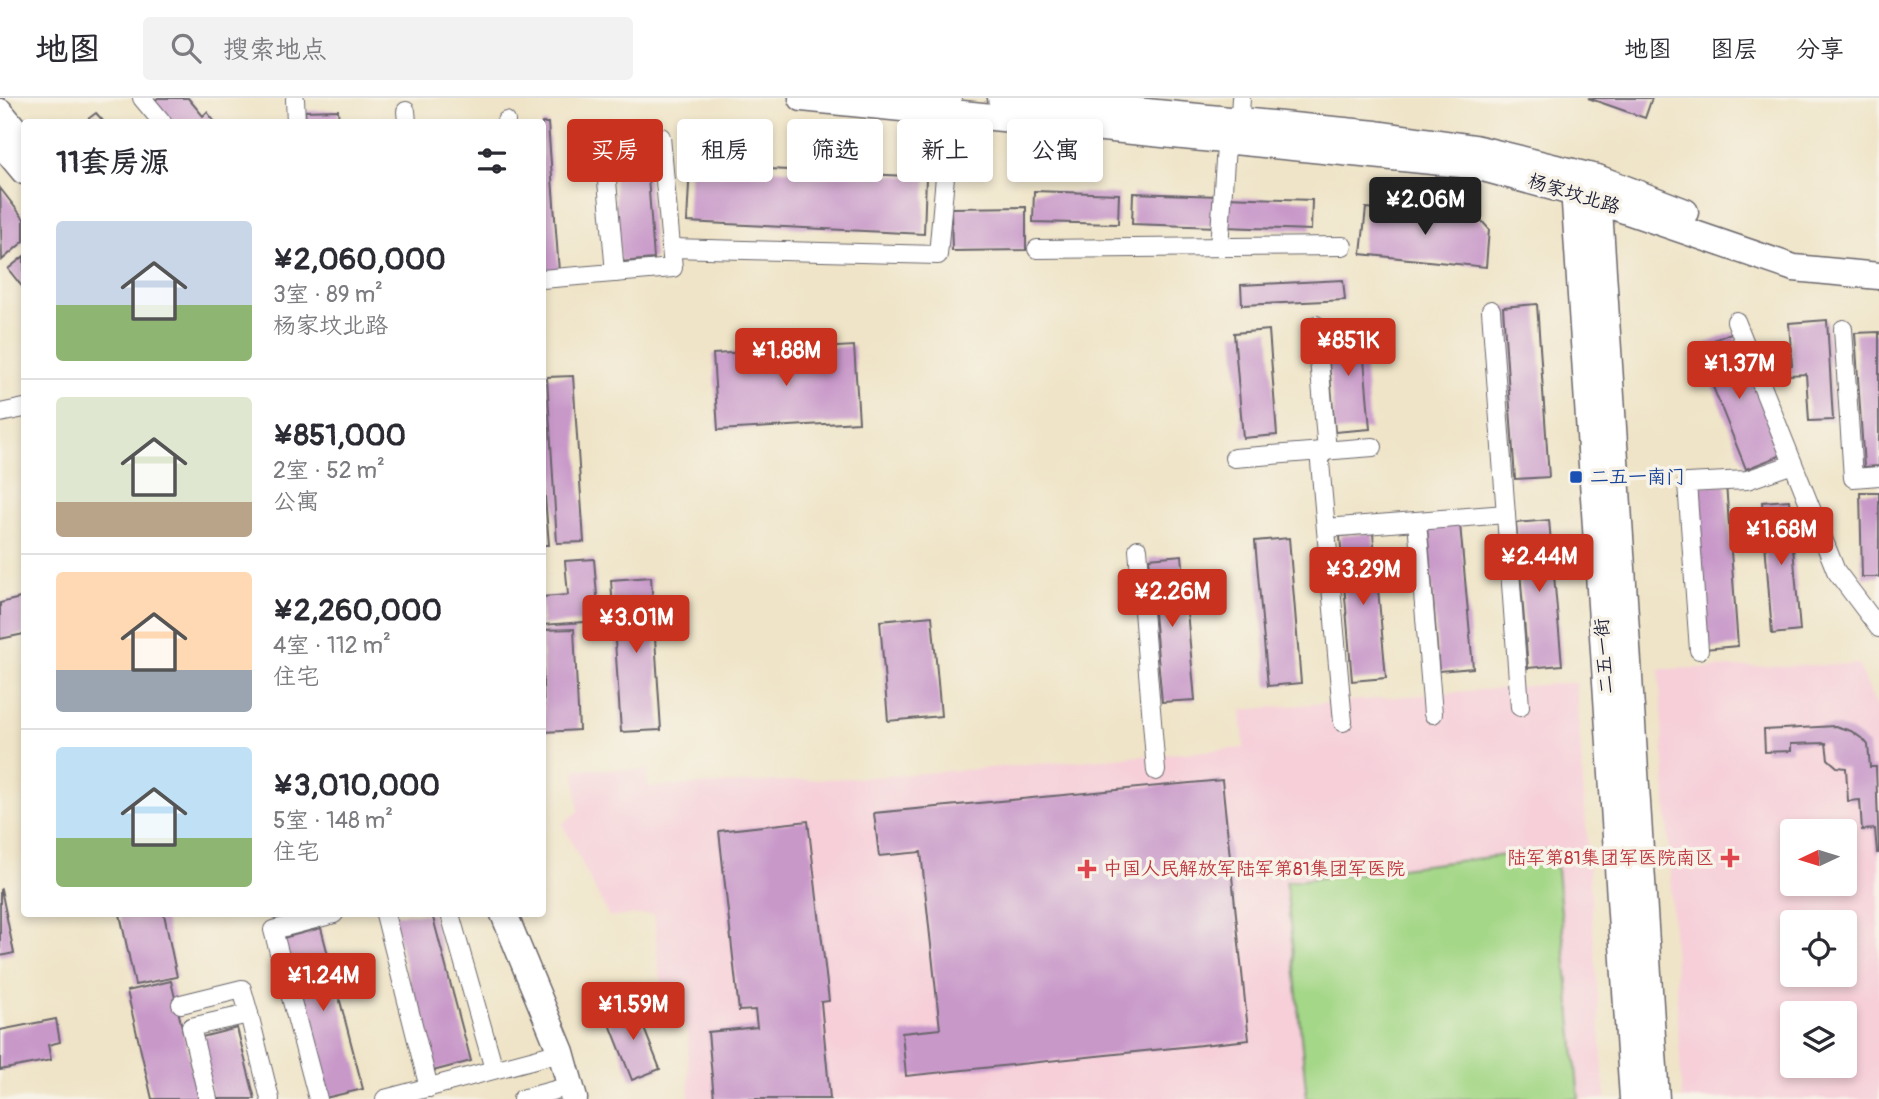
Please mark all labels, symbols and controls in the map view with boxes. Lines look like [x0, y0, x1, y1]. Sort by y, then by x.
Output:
search box [143, 17, 633, 80]
text: 地图 [35, 29, 101, 70]
icon: search [167, 29, 205, 67]
text: 搜索地点 [223, 34, 327, 66]
text: 地图 [1624, 35, 1672, 64]
text: 图层 [1710, 35, 1758, 64]
text: 分享 [1796, 35, 1844, 64]
chip: 买房 [567, 119, 663, 182]
chip: 租房 [677, 119, 773, 182]
chip: 筛选 [787, 119, 883, 182]
chip: 新上 [897, 119, 993, 182]
chip: 公寓 [1007, 119, 1103, 182]
icon: filters [473, 142, 511, 180]
text: 11套房源 [56, 144, 169, 181]
street label: 杨家坟北路 [1525, 169, 1623, 219]
pin: ¥2.06M [1368, 178, 1482, 237]
text: ¥2.06M [1385, 185, 1465, 214]
text: ¥2,060,000 [273, 241, 446, 278]
icon: home [112, 249, 196, 333]
text: 3室 · 89 m² [273, 280, 383, 309]
text: 杨家坟北路 [273, 311, 388, 340]
pin: ¥851K [1299, 318, 1397, 378]
text: ¥851K [1317, 326, 1379, 355]
pin: ¥1.88M [729, 328, 843, 388]
text: ¥1.88M [751, 336, 821, 365]
pin: ¥1.37M [1682, 342, 1796, 401]
text: ¥1.37M [1703, 349, 1775, 378]
text: ¥851,000 [273, 417, 406, 454]
icon: home [112, 425, 196, 509]
text: 2室 · 52 m² [273, 456, 385, 485]
place label: 二五一南门 [1590, 465, 1685, 489]
marker: 二五一南门 [1568, 469, 1584, 485]
text: 公寓 [273, 487, 319, 516]
pin: ¥1.68M [1724, 508, 1838, 567]
text: ¥1.68M [1745, 515, 1817, 544]
pin: ¥2.44M [1482, 534, 1596, 594]
text: ¥2.44M [1500, 542, 1578, 571]
pin: ¥3.29M [1306, 547, 1420, 607]
text: ¥3.29M [1325, 555, 1401, 584]
pin: ¥2.26M [1115, 570, 1229, 629]
text: ¥2.26M [1134, 577, 1210, 606]
text: ¥2,260,000 [273, 592, 442, 629]
pin: ¥3.01M [579, 596, 693, 655]
icon: home [112, 600, 196, 684]
text: ¥3.01M [598, 603, 674, 632]
street label: 二五一街 [1589, 617, 1619, 695]
text: 4室 · 112 m² [273, 631, 391, 660]
text: 住宅 [273, 662, 319, 691]
text: ¥3,010,000 [273, 767, 440, 804]
icon: home [112, 775, 196, 859]
text: 5室 · 148 m² [273, 806, 393, 835]
north arrow [1780, 819, 1857, 896]
map controls [1780, 819, 1857, 1078]
text: 住宅 [273, 837, 319, 866]
place label: 陆军第81集团军医院南区 [1507, 846, 1714, 870]
marker: 陆军第81集团军医院南区 [1720, 848, 1740, 868]
place label: 中国人民解放军陆军第81集团军医院 [1103, 857, 1405, 881]
marker: 中国人民解放军陆军第81集团军医院 [1077, 859, 1097, 879]
button: locate [1780, 910, 1857, 987]
pin: ¥1.24M [266, 954, 380, 1013]
text: ¥1.24M [287, 961, 359, 990]
pin: ¥1.59M [576, 982, 690, 1042]
text: ¥1.59M [598, 990, 668, 1019]
button: layers [1780, 1001, 1857, 1078]

